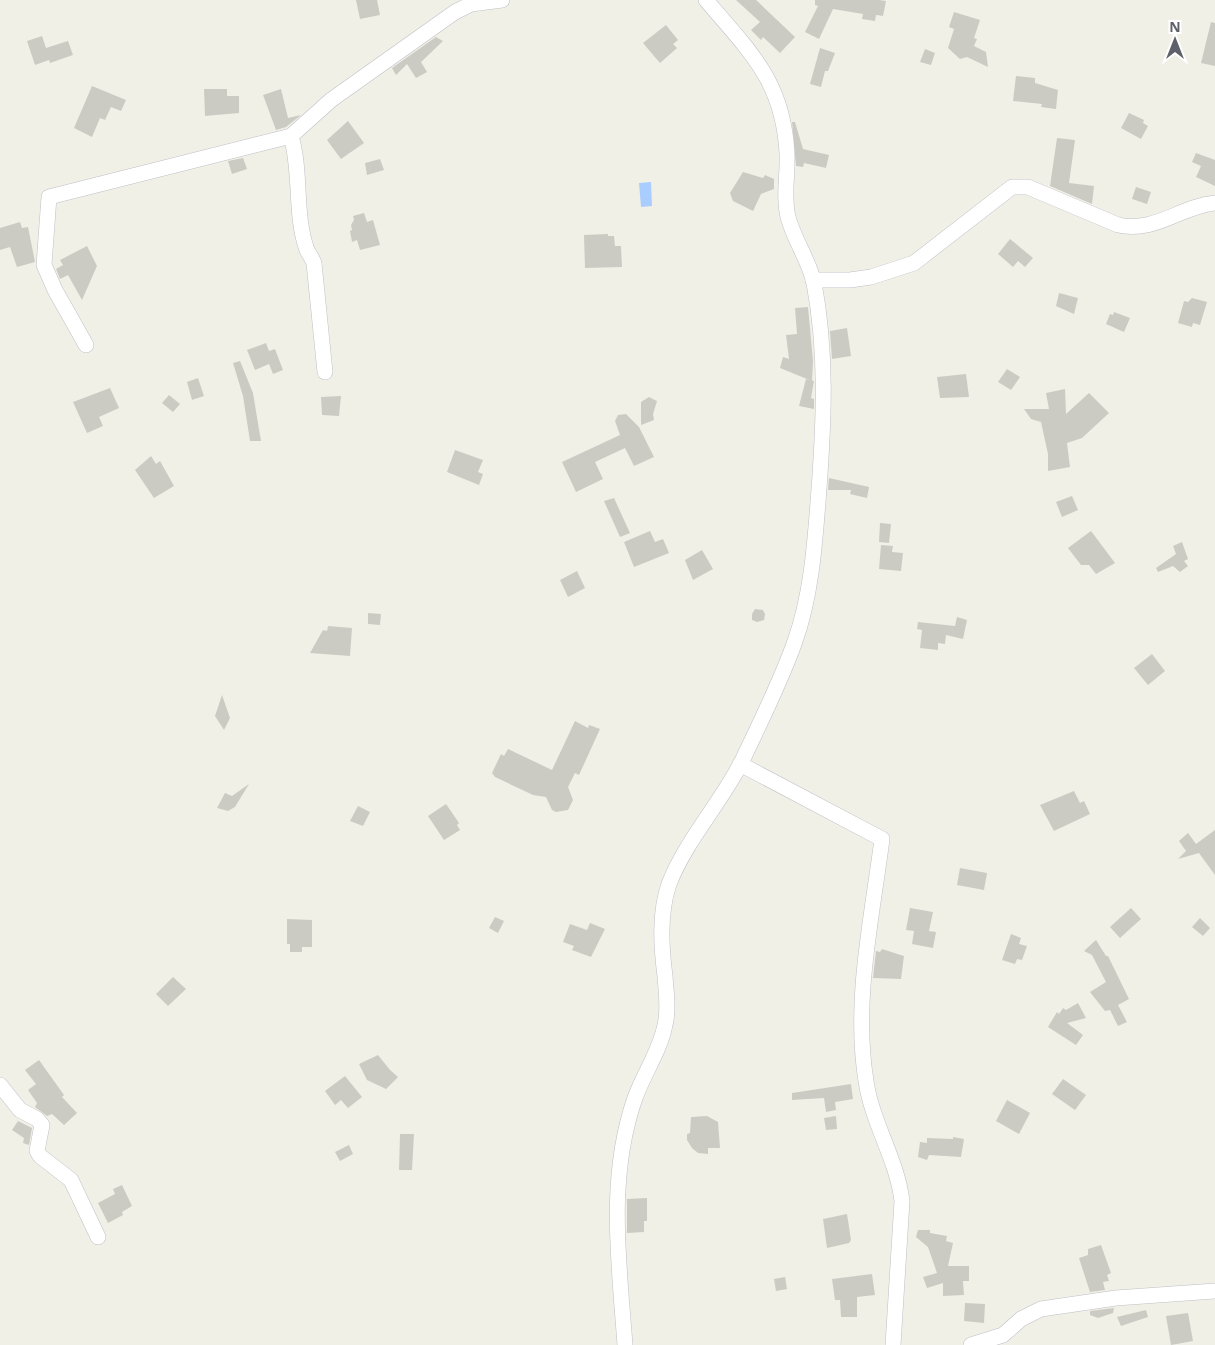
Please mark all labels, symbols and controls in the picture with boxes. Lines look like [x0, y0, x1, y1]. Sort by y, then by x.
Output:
north arrow [1150, 15, 1200, 65]
text: N [1169, 17, 1181, 36]

